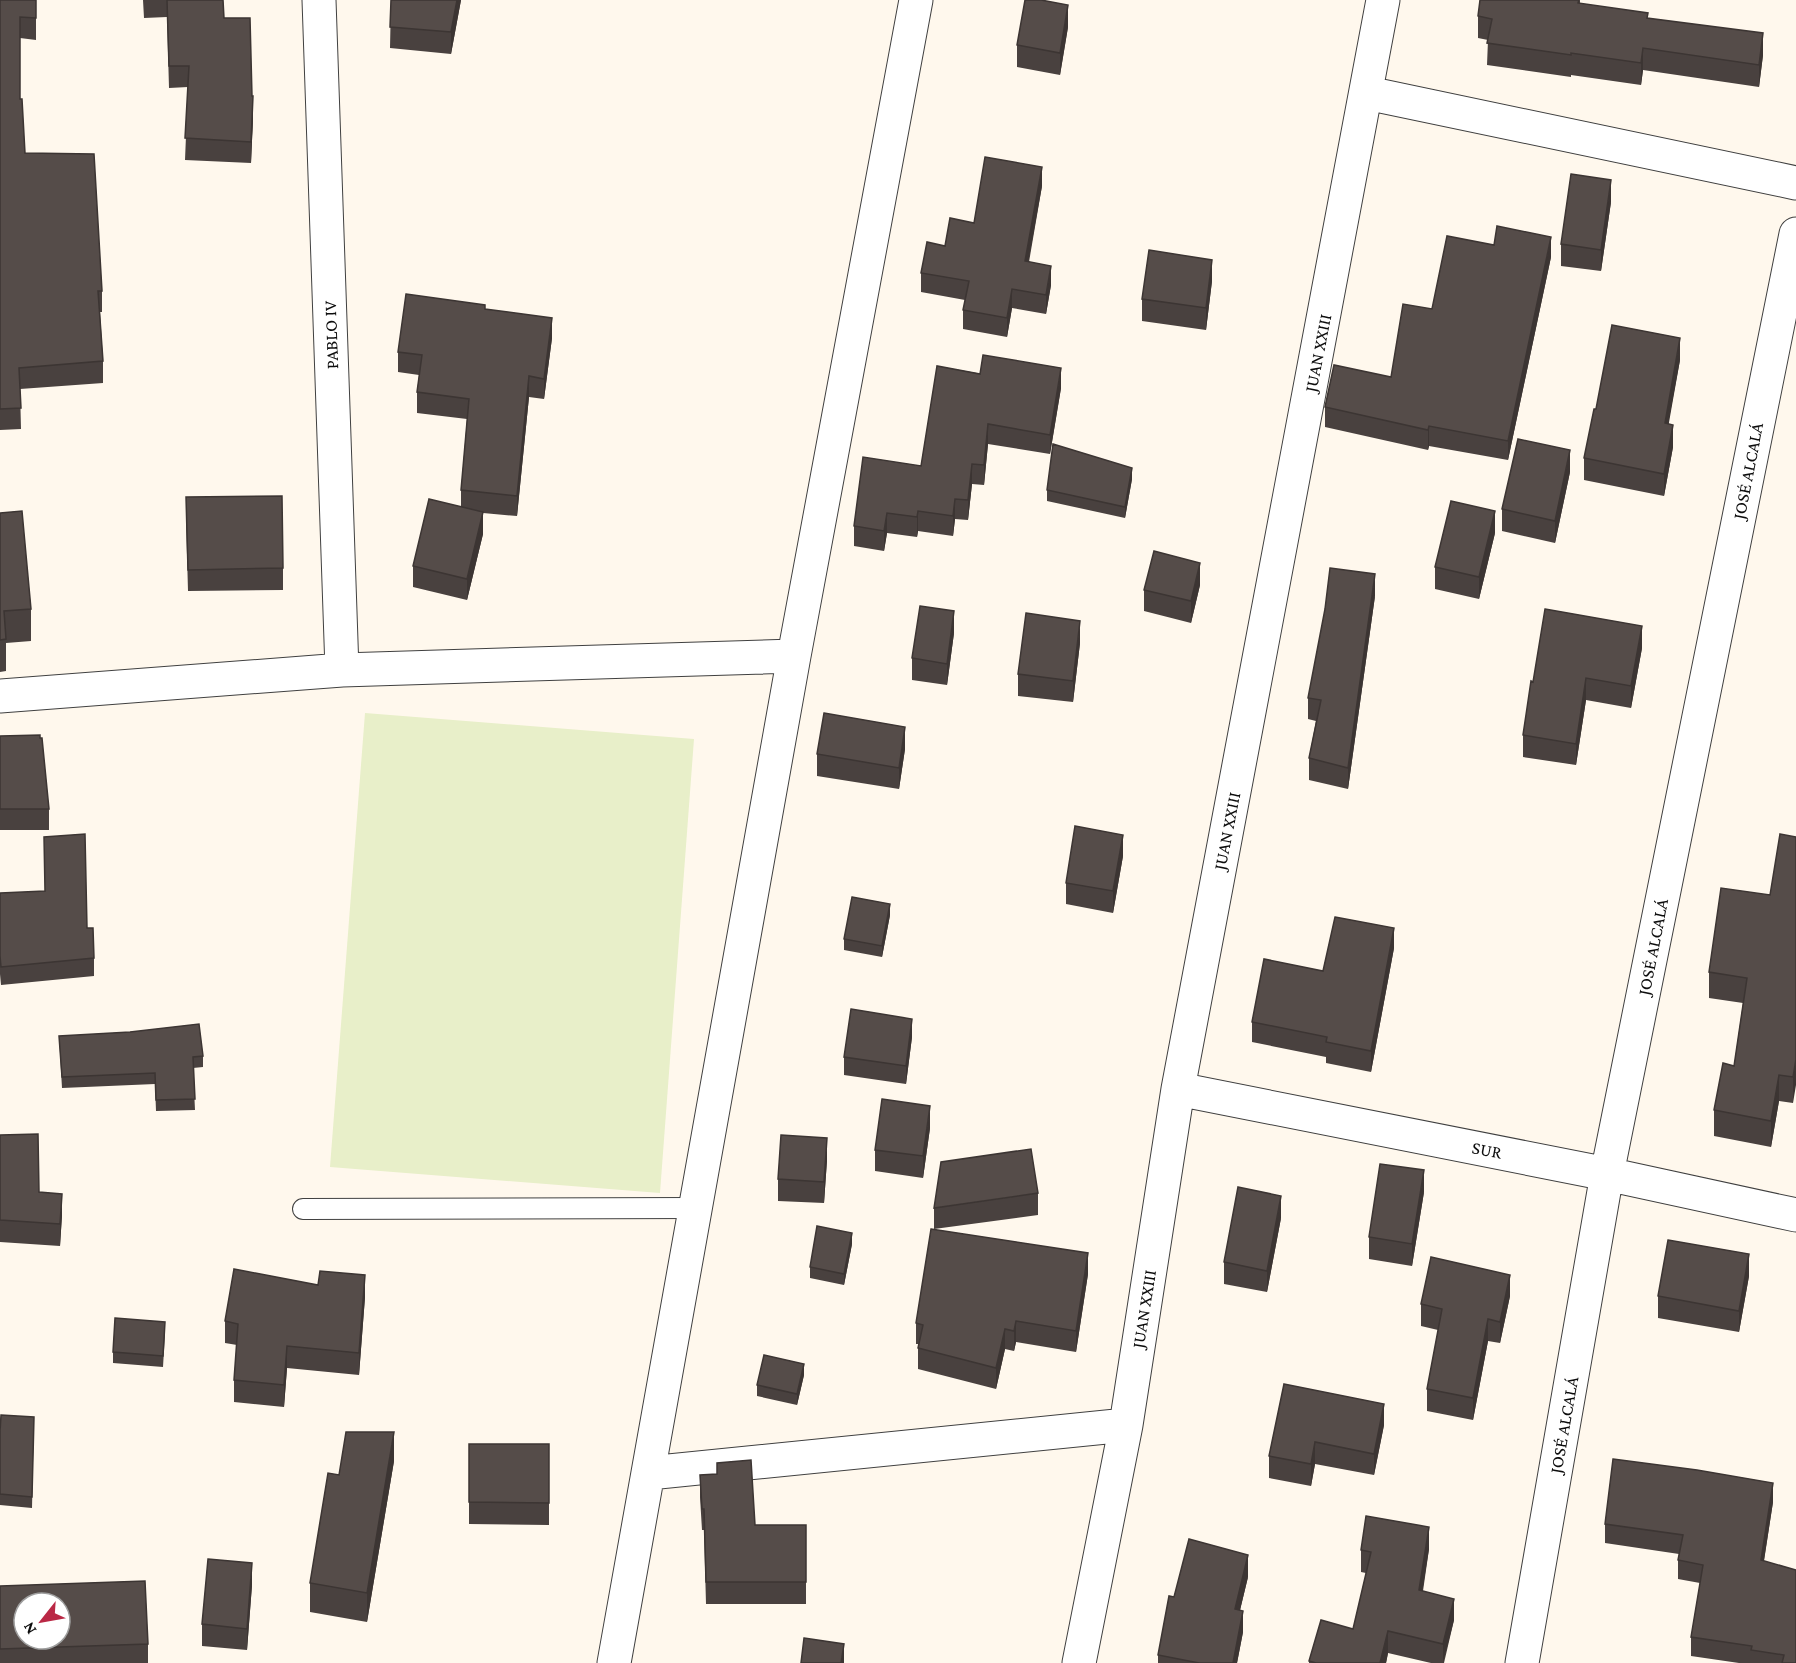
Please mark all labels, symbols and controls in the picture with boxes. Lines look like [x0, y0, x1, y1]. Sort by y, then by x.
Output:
street label: PABLO IV [320, 300, 342, 370]
street label: JUAN XXIII [1300, 312, 1335, 396]
street label: JOSÉ ALCALÁ [1728, 420, 1767, 523]
street label: JUAN XXIII [1209, 790, 1244, 874]
street label: JOSÉ ALCALÁ [1633, 896, 1672, 999]
street label: SUR [1470, 1137, 1505, 1163]
street label: JUAN XXIII [1128, 1268, 1160, 1352]
street label: JOSÉ ALCALÁ [1545, 1374, 1582, 1477]
north arrow [12, 1591, 72, 1651]
text: N [19, 1619, 40, 1638]

